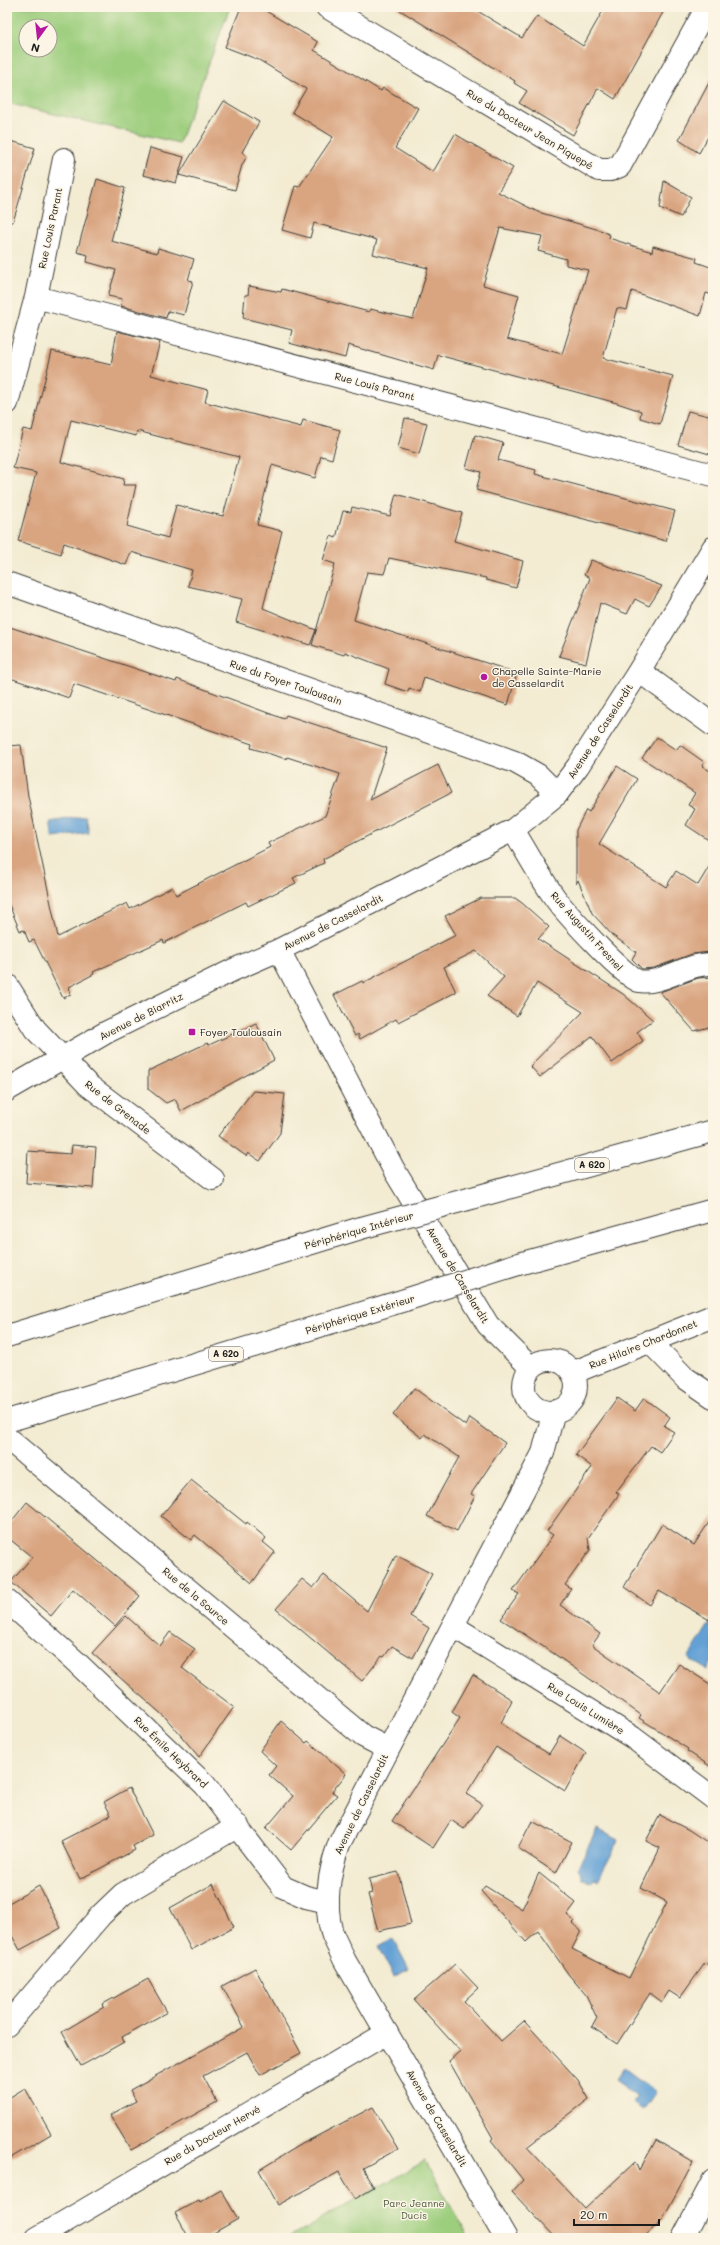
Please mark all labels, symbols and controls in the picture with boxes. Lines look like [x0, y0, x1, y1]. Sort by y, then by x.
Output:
north arrow [18, 18, 58, 58]
text: N [29, 40, 41, 56]
street label: Rue du Docteur Jean Piquepé [464, 86, 596, 172]
street label: Rue Louis Parant [35, 186, 65, 270]
street label: Rue Louis Parant [333, 369, 417, 403]
street label: Rue du Foyer Toulousain [228, 656, 344, 708]
place label: Chapelle Sainte-Marie de Casselardit [492, 664, 602, 690]
marker: Chapelle Sainte-Marie de Casselardit [479, 672, 489, 682]
street label: Avenue de Casselardit [564, 681, 636, 781]
street label: Rue Augustin Fresnel [548, 888, 626, 974]
street label: Avenue de Casselardit [281, 891, 385, 953]
street label: Avenue de Biarritz [97, 989, 186, 1043]
place label: Foyer Toulousain [200, 1025, 282, 1039]
marker: Foyer Toulousain [187, 1027, 197, 1037]
street label: Rue de Grenade [82, 1077, 154, 1137]
road number: A 620 [575, 1158, 609, 1172]
street label: Périphérique Intérieur [303, 1208, 415, 1252]
street label: Avenue de Casselardit [424, 1224, 492, 1326]
street label: Périphérique Extérieur [303, 1291, 417, 1337]
street label: Rue Hilaire Chardonnet [587, 1316, 699, 1372]
road number: A 620 [209, 1347, 243, 1361]
street label: Rue de la Source [160, 1564, 232, 1628]
street label: Rue Louis Lumière [545, 1679, 627, 1737]
street label: Rue Émile Heybrard [131, 1713, 211, 1791]
street label: Avenue de Casselardit [331, 1751, 391, 1857]
street label: Avenue de Casselardit [403, 2067, 471, 2169]
street label: Rue du Docteur Hervé [161, 2102, 263, 2168]
park label: Parc Jeanne Ducis [383, 2196, 445, 2222]
scale bar [574, 2201, 659, 2227]
text: 20 m [580, 2206, 608, 2222]

